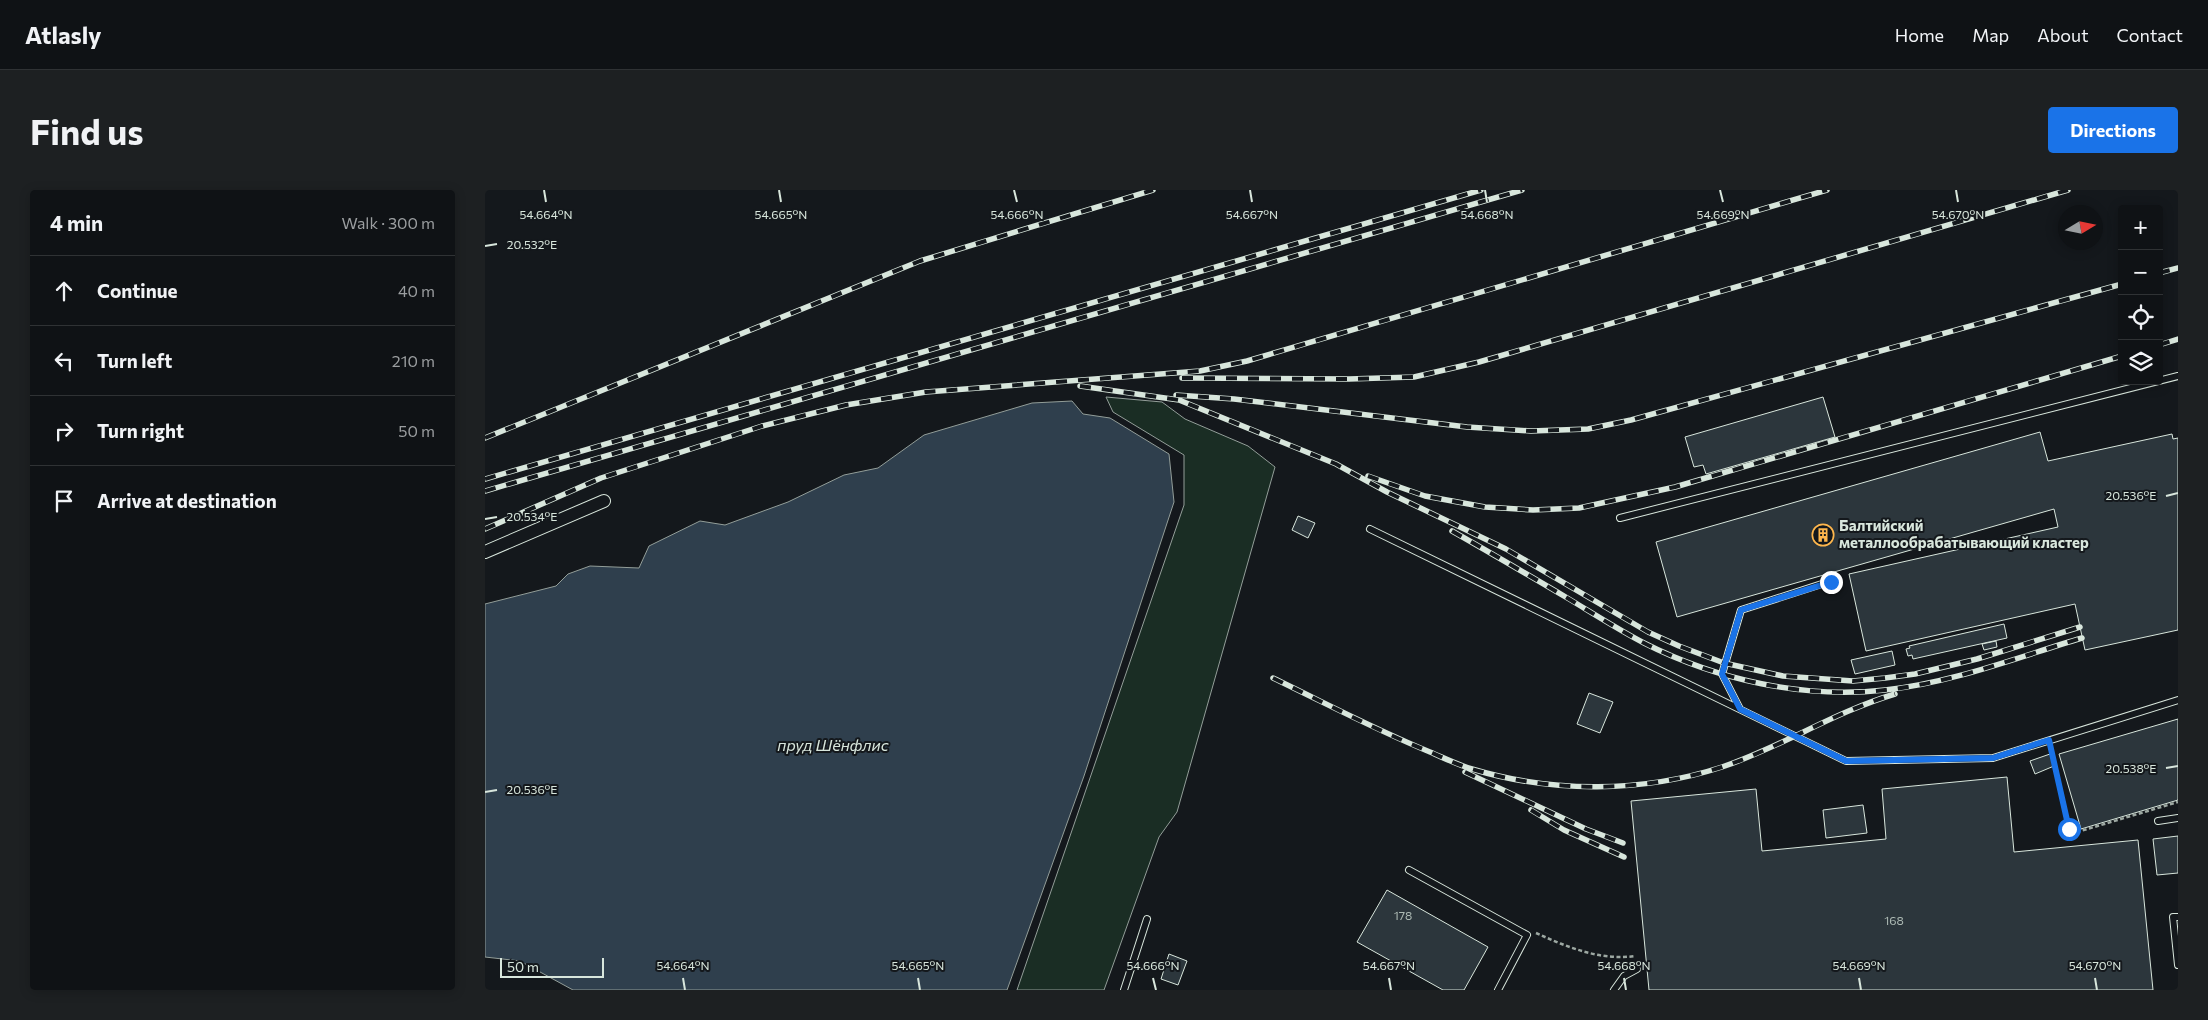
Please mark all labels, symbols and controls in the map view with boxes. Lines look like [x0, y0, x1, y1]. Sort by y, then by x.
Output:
text: Atlasly [25, 20, 102, 49]
text: Home [1895, 24, 1944, 46]
text: Map [1972, 24, 2009, 46]
text: About [2037, 24, 2089, 46]
text: Contact [2117, 24, 2183, 46]
button: Directions [2048, 107, 2178, 153]
text: Find us [30, 109, 144, 152]
north arrow [2058, 205, 2103, 250]
map controls [2118, 205, 2163, 385]
button: + [2118, 205, 2163, 250]
text: 54.664°N [519, 207, 573, 221]
text: 54.665°N [755, 207, 807, 221]
text: 54.666°N [990, 207, 1044, 221]
text: 54.667°N [1226, 207, 1278, 221]
text: 54.668°N [1460, 207, 1514, 221]
text: 54.669°N [1696, 207, 1750, 221]
text: 54.670°N [1932, 207, 1984, 221]
text: 4 min [50, 210, 103, 235]
text: Walk · 300 m [341, 213, 435, 232]
text: 20.532°E [507, 237, 557, 251]
button: − [2118, 250, 2163, 295]
icon: ahead [50, 277, 78, 305]
text: Continue [97, 279, 177, 302]
text: 40 m [398, 281, 435, 300]
button: locate [2118, 295, 2163, 340]
button: layers [2118, 340, 2163, 385]
icon: left [50, 347, 78, 375]
text: Turn left [97, 349, 172, 372]
text: 210 m [392, 351, 435, 370]
icon: right [50, 417, 78, 445]
text: Turn right [97, 419, 184, 442]
text: 50 m [398, 421, 435, 440]
icon: arrive [50, 487, 78, 515]
text: 20.536°E [2106, 488, 2156, 502]
text: Arrive at destination [97, 489, 277, 512]
text: 20.534°E [507, 509, 557, 523]
place label: Балтийский металлообрабатывающий кластер [1839, 516, 2089, 551]
building icon: Балтийский металлообрабатывающий кластер [1811, 523, 1835, 547]
route end [1820, 571, 1843, 594]
water label: пруд Шёнфлис [777, 735, 889, 754]
text: 20.538°E [2106, 761, 2156, 775]
text: 20.536°E [507, 782, 557, 796]
route start [2058, 818, 2081, 841]
house number: 178 [1394, 908, 1412, 922]
house number: 168 [1884, 913, 1904, 927]
scale bar [500, 955, 604, 978]
text: 50 m [507, 958, 539, 975]
text: 54.664°N [656, 958, 710, 972]
text: 54.665°N [892, 958, 944, 972]
text: 54.666°N [1126, 958, 1180, 972]
text: 54.667°N [1363, 958, 1415, 972]
text: 54.668°N [1597, 958, 1651, 972]
text: 54.669°N [1832, 958, 1886, 972]
text: 54.670°N [2069, 958, 2121, 972]

